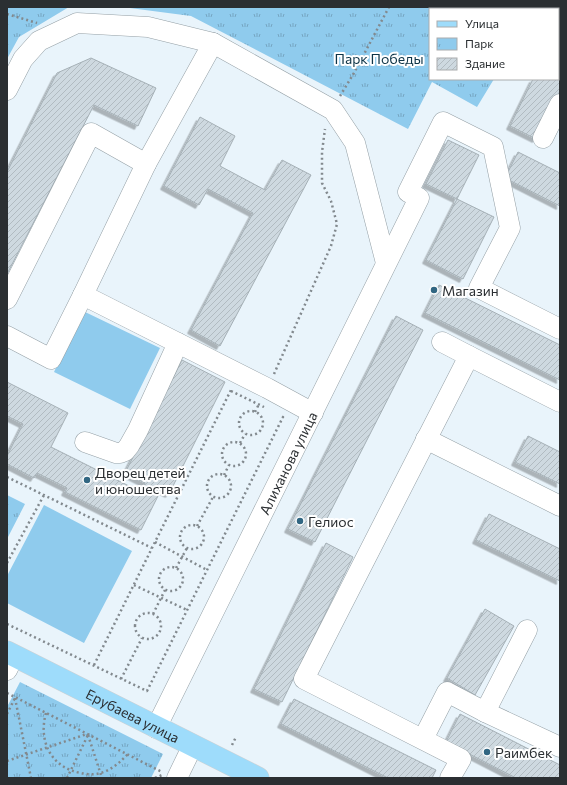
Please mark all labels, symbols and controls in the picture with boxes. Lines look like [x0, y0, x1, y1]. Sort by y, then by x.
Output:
legend [429, 8, 559, 80]
text: Улица [465, 16, 499, 30]
text: Парк [465, 36, 494, 50]
park label: Парк Победы [334, 50, 424, 67]
text: Здание [465, 56, 505, 70]
place label: Магазин [442, 282, 499, 299]
marker: Магазин [429, 285, 439, 295]
street label: Алиханова улица [255, 409, 320, 517]
place label: Дворец детей и юношества [95, 464, 186, 497]
marker: Дворец детей и юношества [82, 475, 92, 485]
place label: Гелиос [308, 513, 354, 530]
marker: Гелиос [295, 516, 305, 526]
street label: Ерубаева улица [83, 685, 183, 746]
place label: Раимбек [495, 744, 553, 761]
marker: Раимбек [482, 747, 492, 757]

